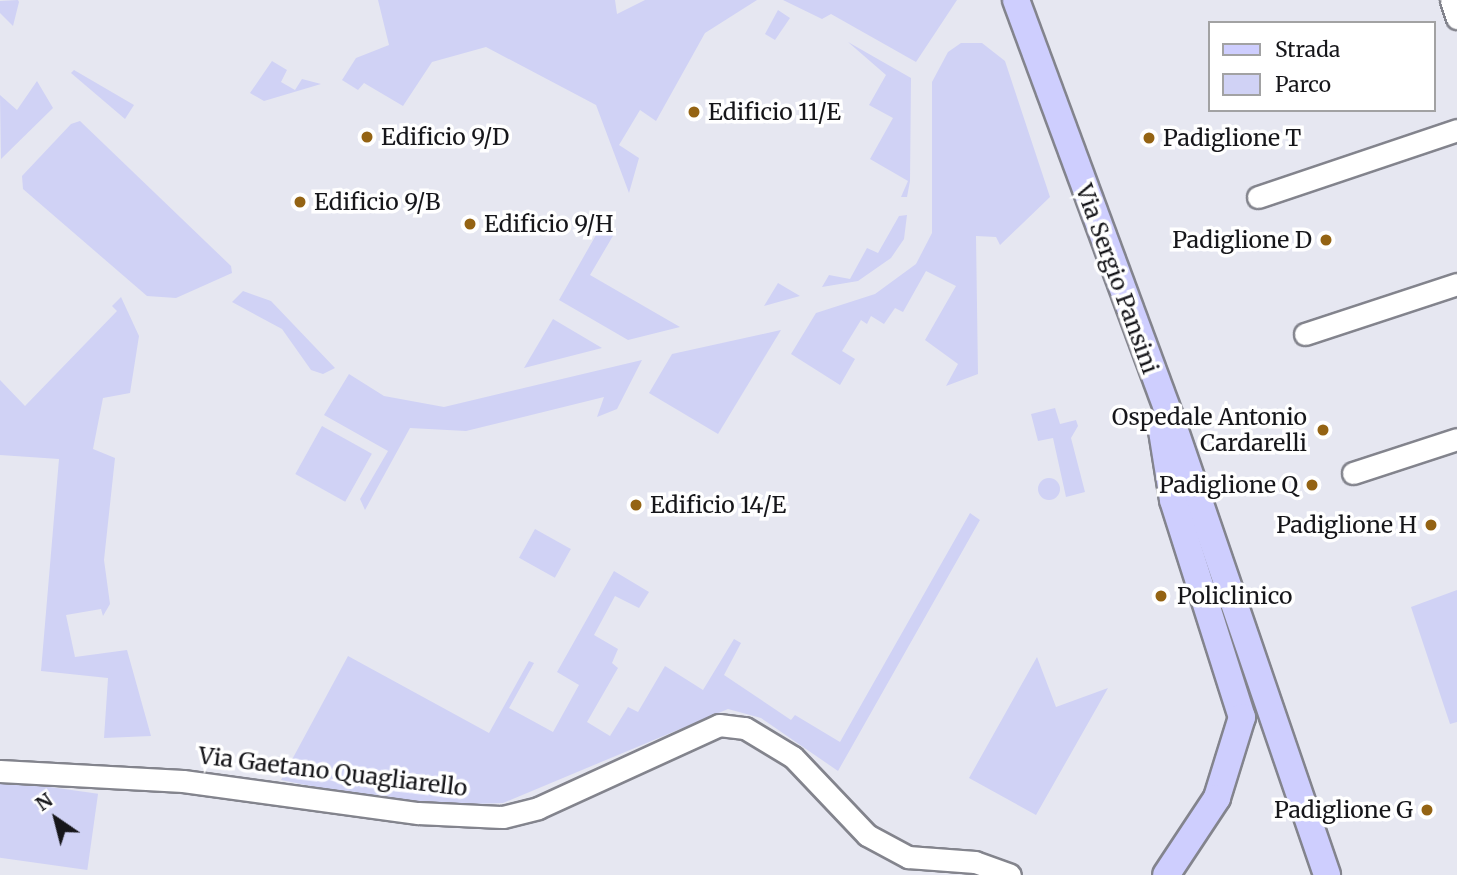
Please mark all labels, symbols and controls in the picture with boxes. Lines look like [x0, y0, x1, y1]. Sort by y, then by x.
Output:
legend [1208, 21, 1436, 112]
text: Strada [1275, 36, 1340, 63]
text: Parco [1275, 71, 1331, 98]
place label: Edificio 11/E [708, 98, 841, 126]
marker: Edificio 11/E [686, 104, 702, 120]
place label: Edificio 9/D [381, 123, 509, 151]
place label: Padiglione T [1163, 124, 1301, 152]
marker: Edificio 9/D [359, 129, 375, 145]
marker: Padiglione T [1141, 130, 1157, 146]
street label: Via Sergio Pansini [1070, 180, 1164, 378]
place label: Edificio 9/B [314, 188, 440, 216]
marker: Edificio 9/B [292, 194, 308, 210]
place label: Edificio 9/H [484, 210, 614, 238]
marker: Edificio 9/H [462, 216, 478, 232]
place label: Padiglione D [1172, 226, 1312, 254]
marker: Padiglione D [1318, 232, 1334, 248]
place label: Ospedale Antonio Cardarelli [1112, 403, 1307, 457]
marker: Ospedale Antonio Cardarelli [1313, 420, 1333, 440]
place label: Padiglione Q [1159, 471, 1298, 499]
marker: Padiglione Q [1304, 477, 1320, 493]
place label: Edificio 14/E [650, 491, 786, 519]
marker: Edificio 14/E [628, 497, 644, 513]
place label: Padiglione H [1276, 511, 1417, 539]
marker: Padiglione H [1423, 517, 1439, 533]
place label: Policlinico [1177, 582, 1292, 610]
marker: Policlinico [1151, 586, 1171, 606]
street label: Via Gaetano Quagliarello [197, 742, 469, 802]
north arrow [21, 784, 91, 854]
text: N [31, 788, 57, 816]
place label: Padiglione G [1274, 796, 1413, 824]
marker: Padiglione G [1419, 802, 1435, 818]

